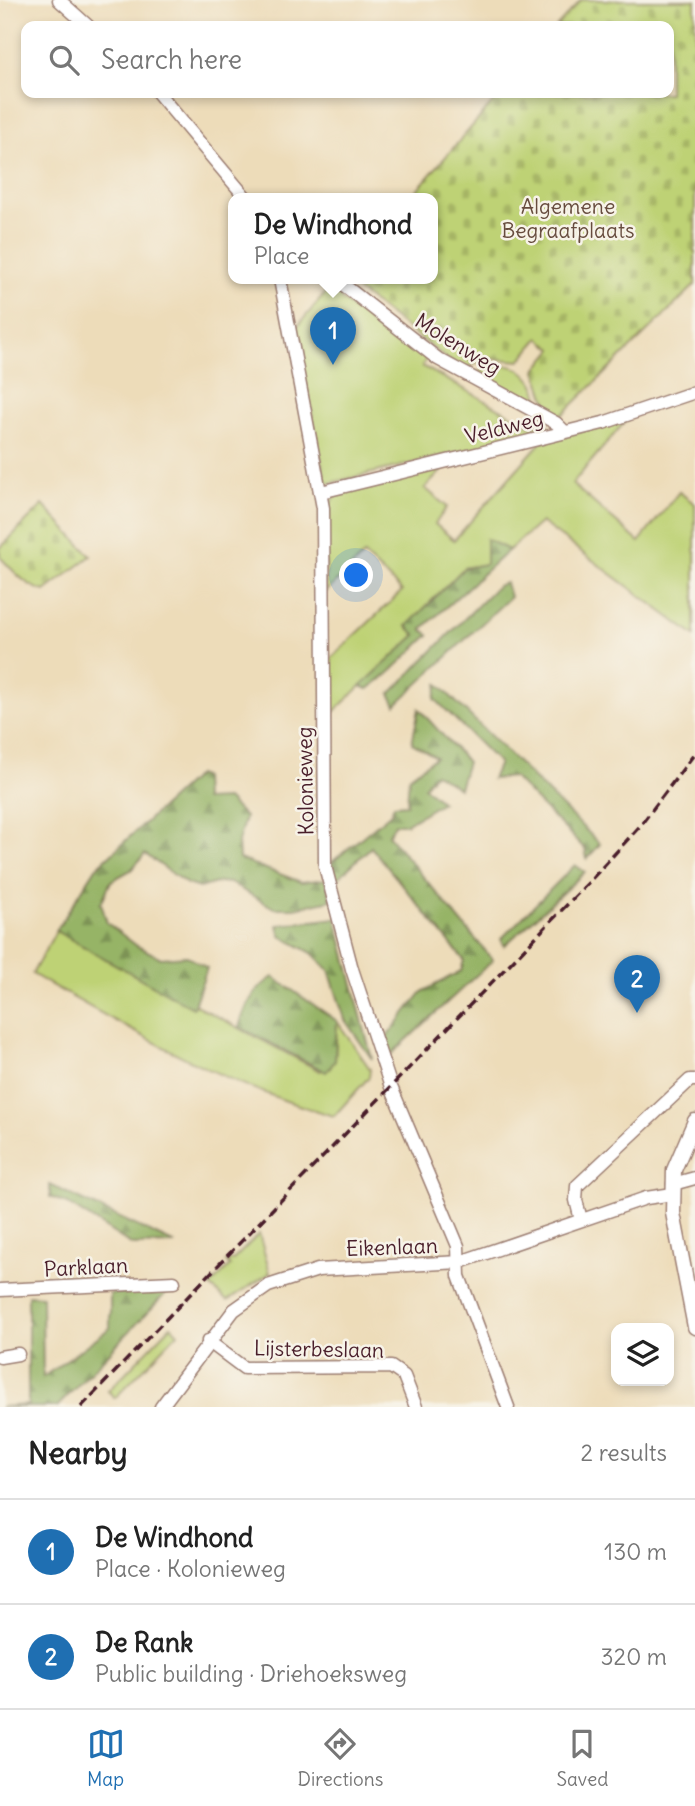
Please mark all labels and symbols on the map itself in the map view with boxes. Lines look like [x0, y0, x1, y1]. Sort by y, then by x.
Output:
park label: Algemene Begraafplaats [501, 193, 635, 244]
pin: 1 [310, 307, 356, 365]
street label: Molenweg [410, 307, 506, 381]
street label: Veldweg [462, 404, 546, 450]
your location [339, 558, 373, 592]
street label: Kolonieweg [291, 726, 319, 836]
pin: 2 [614, 955, 660, 1013]
street label: Eikenlaan [346, 1232, 438, 1262]
street label: Parklaan [43, 1251, 129, 1283]
street label: Lijsterbeslaan [254, 1334, 384, 1364]

